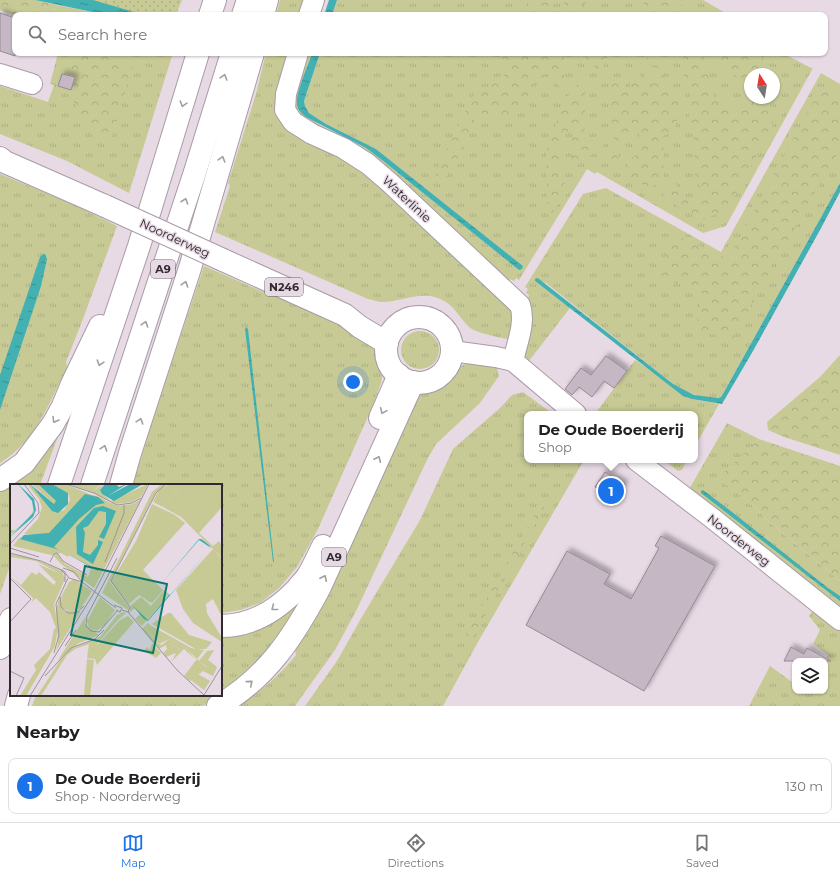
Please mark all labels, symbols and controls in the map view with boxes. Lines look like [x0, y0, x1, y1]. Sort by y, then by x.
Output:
search box [12, 12, 828, 56]
icon: search [26, 23, 48, 45]
text: Search here [58, 25, 147, 44]
north arrow [744, 68, 780, 104]
one-way arrow [219, 74, 228, 81]
one-way arrow [179, 100, 188, 107]
one-way arrow [217, 156, 226, 163]
street label: Waterlinie [379, 173, 435, 225]
one-way arrow [181, 198, 189, 205]
street label: Noorderweg [138, 215, 212, 261]
road number: A9 [151, 260, 175, 278]
road number: N246 [265, 278, 303, 296]
one-way arrow [180, 281, 189, 288]
one-way arrow [140, 321, 148, 328]
one-way arrow [96, 359, 105, 366]
your location [343, 372, 363, 392]
one-way arrow [380, 407, 388, 415]
popup [524, 411, 698, 463]
one-way arrow [53, 416, 60, 423]
one-way arrow [136, 418, 144, 425]
text: De Oude Boerderij [538, 420, 684, 439]
text: Shop [538, 439, 572, 455]
one-way arrow [99, 445, 108, 452]
one-way arrow [373, 456, 381, 464]
pin: 1 [598, 476, 624, 506]
inset map [10, 484, 222, 696]
street label: Noorderweg [705, 511, 773, 569]
road number: A9 [322, 548, 346, 566]
one-way arrow [319, 574, 327, 582]
one-way arrow [272, 604, 279, 611]
map controls [792, 658, 828, 694]
button: layers [792, 658, 828, 694]
one-way arrow [245, 681, 253, 688]
text: Nearby [16, 722, 80, 742]
text: De Oude Boerderij [55, 769, 201, 788]
text: 1 [27, 778, 33, 794]
text: 130 m [785, 778, 823, 794]
text: Shop · Noorderweg [55, 788, 181, 804]
tab: Map [121, 832, 145, 870]
tab: Directions [388, 832, 444, 870]
tab: Saved [686, 832, 719, 870]

